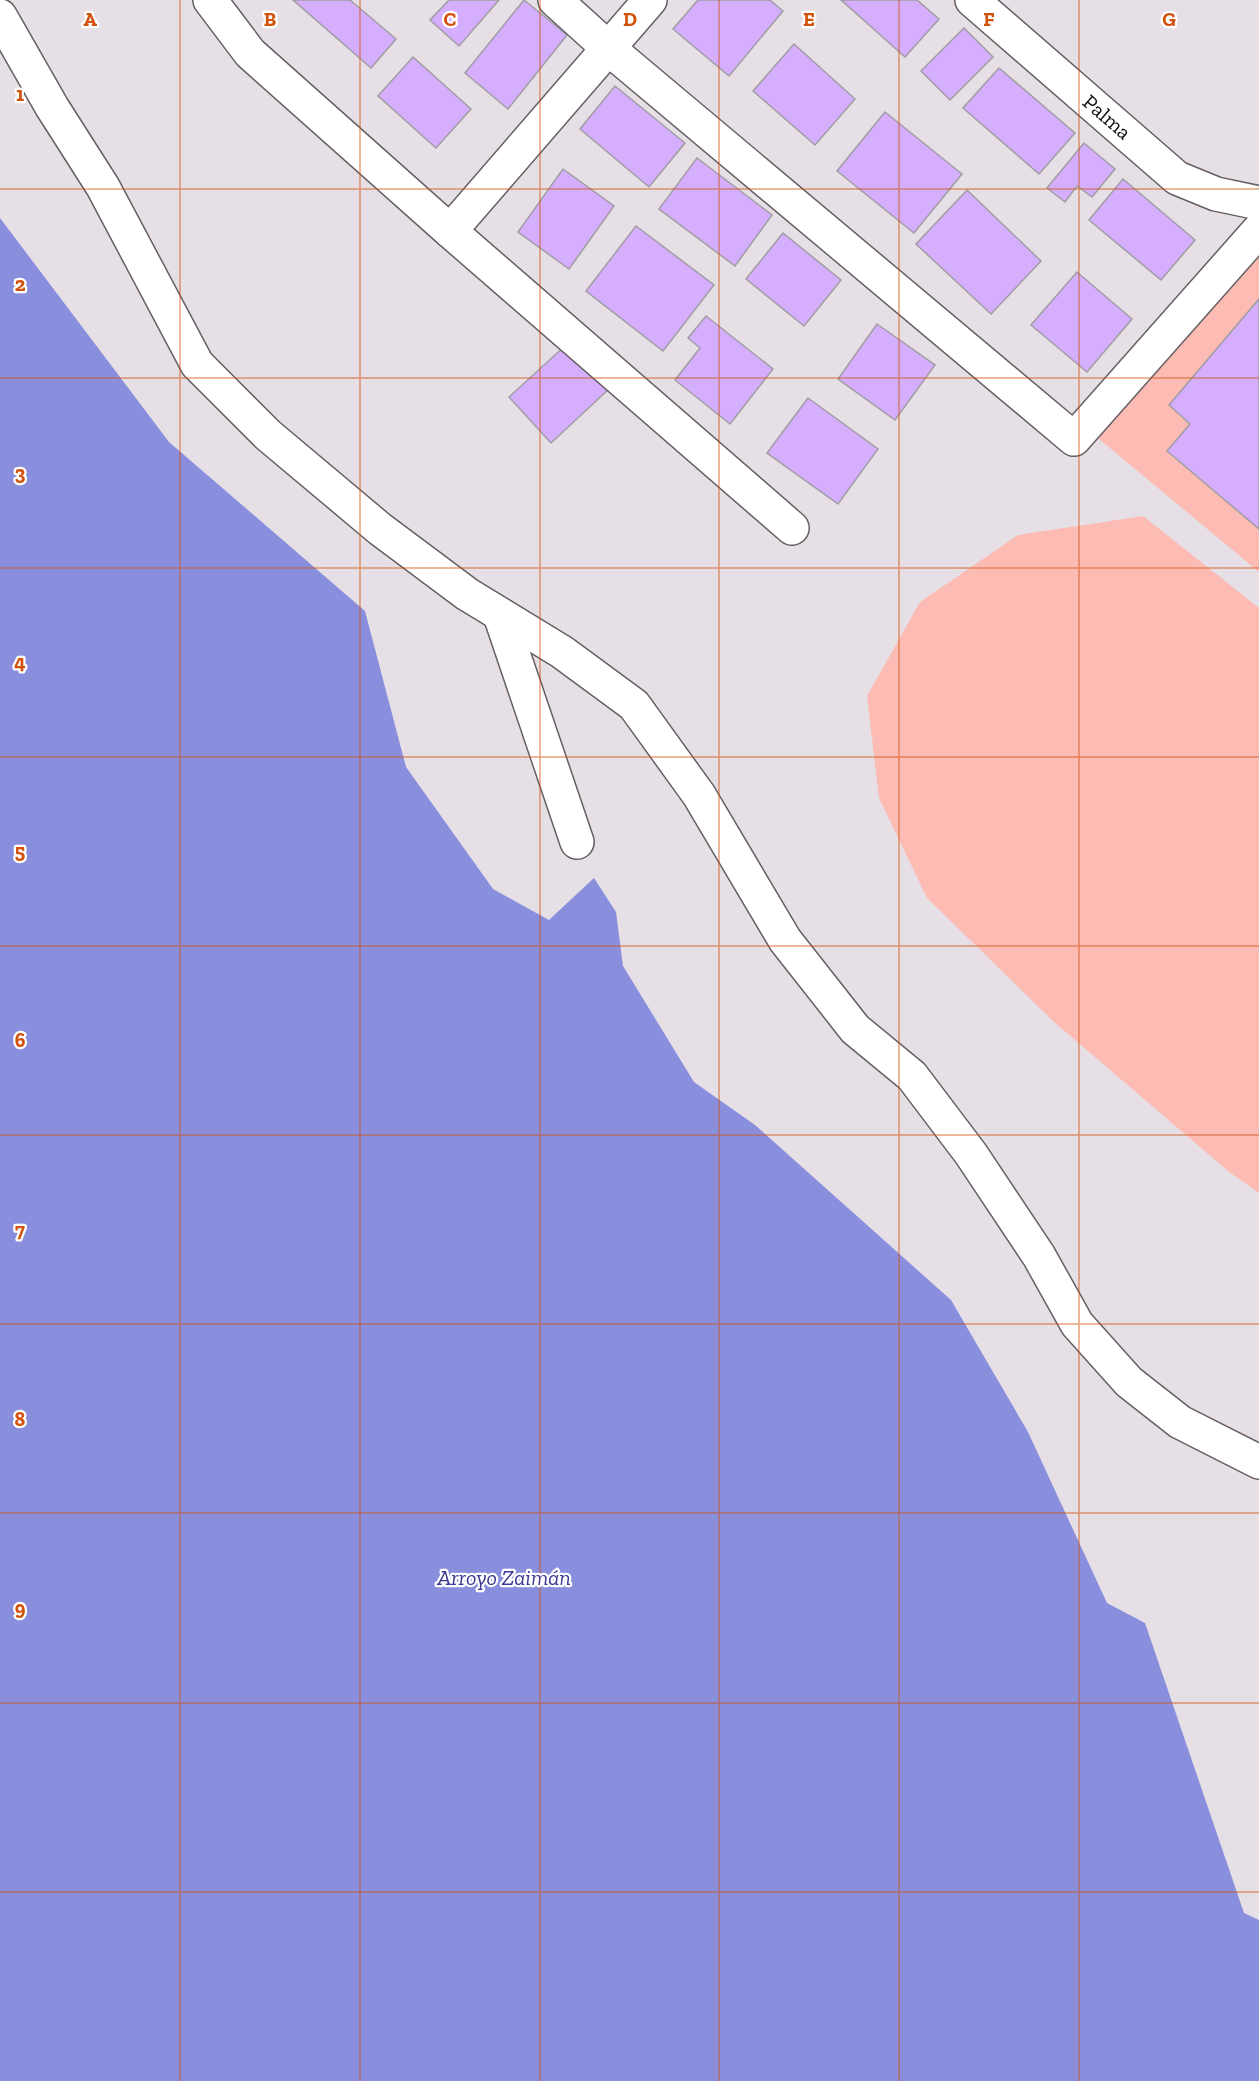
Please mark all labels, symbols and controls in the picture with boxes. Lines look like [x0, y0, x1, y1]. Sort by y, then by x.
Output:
text: A [83, 7, 97, 31]
text: B [264, 7, 276, 31]
text: C [444, 7, 457, 31]
text: D [623, 7, 637, 31]
text: E [803, 7, 815, 31]
text: F [983, 7, 995, 31]
text: G [1162, 7, 1176, 31]
text: 1 [16, 82, 24, 106]
street label: Palma [1078, 89, 1137, 144]
text: 2 [15, 272, 26, 296]
text: 3 [15, 461, 26, 485]
text: 4 [14, 650, 26, 674]
text: 5 [15, 839, 25, 863]
text: 6 [15, 1028, 26, 1052]
text: 7 [15, 1218, 25, 1242]
text: 8 [15, 1407, 26, 1431]
water label: Arroyo Zaimán [436, 1564, 571, 1591]
text: 9 [15, 1596, 26, 1620]

